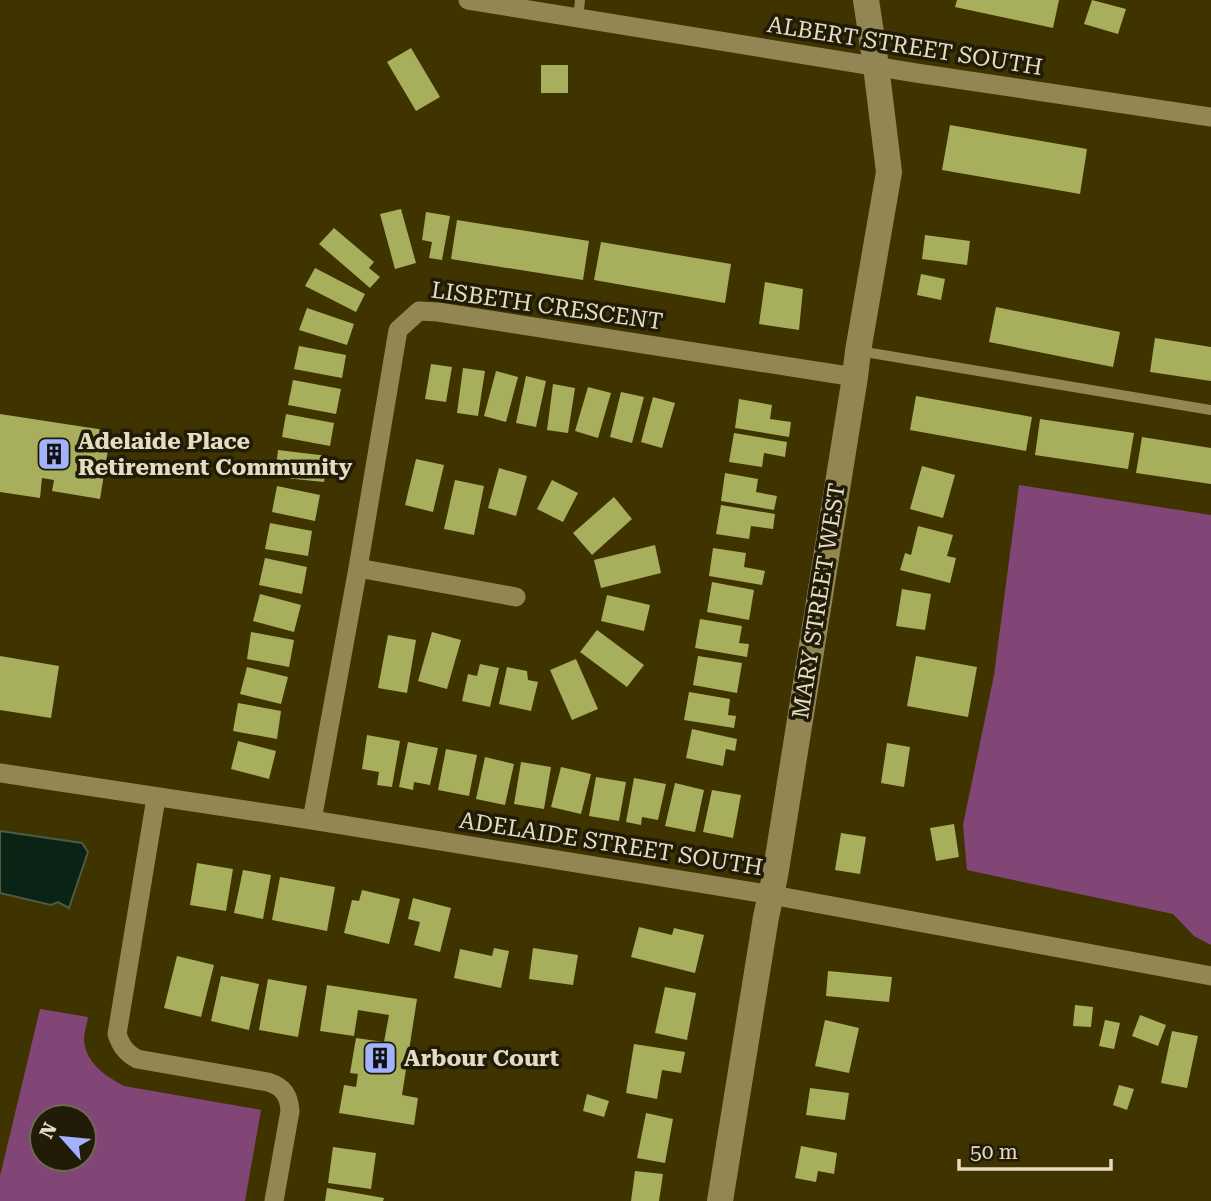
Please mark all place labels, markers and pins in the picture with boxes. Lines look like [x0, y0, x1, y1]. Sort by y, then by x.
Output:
place label: Adelaide Place Retirement Community [78, 428, 353, 481]
building icon: Adelaide Place Retirement Community [35, 435, 73, 473]
building icon: Arbour Court [361, 1039, 399, 1077]
place label: Arbour Court [404, 1045, 559, 1072]

